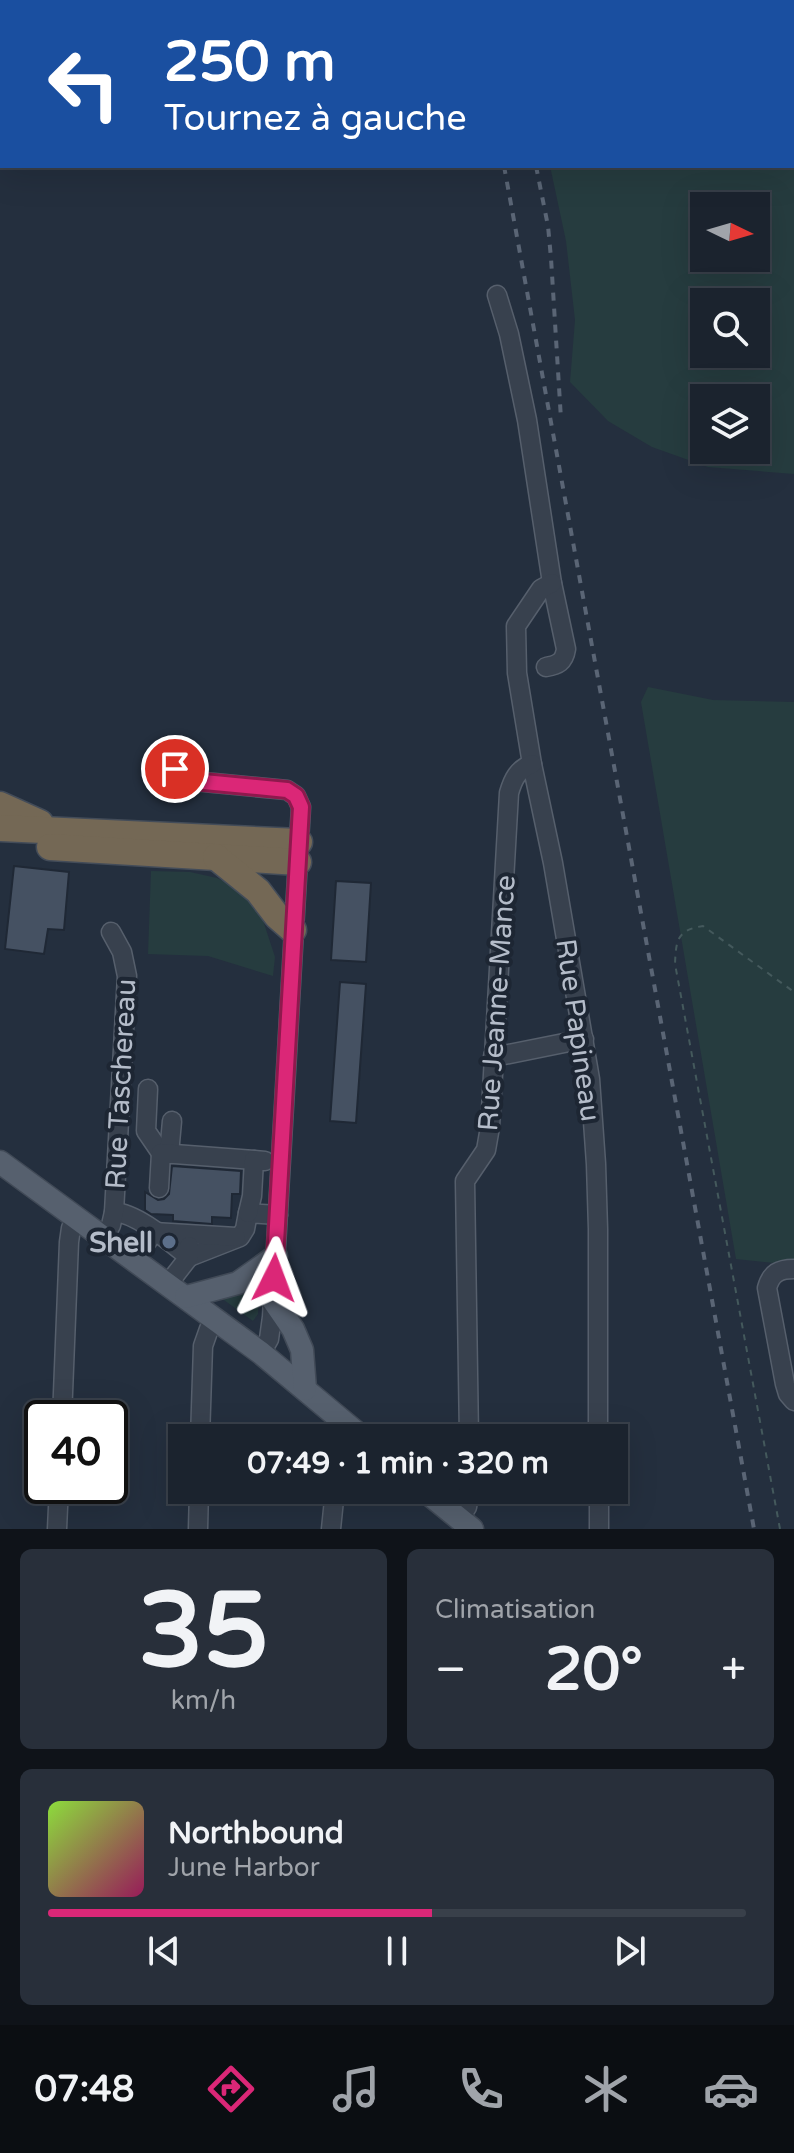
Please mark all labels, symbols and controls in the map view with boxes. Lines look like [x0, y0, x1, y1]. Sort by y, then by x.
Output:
text: 250 m [164, 29, 335, 96]
icon: left [32, 32, 136, 136]
text: Tournez à gauche [164, 97, 467, 140]
north arrow [690, 192, 770, 272]
map controls [690, 192, 770, 464]
button: search [690, 288, 770, 368]
button: layers [690, 384, 770, 464]
pin [141, 735, 209, 803]
icon: arrive [153, 747, 197, 791]
street label: Rue Jeanne-Mance [471, 874, 523, 1132]
street label: Rue Papineau [548, 937, 608, 1124]
street label: Rue Taschereau [99, 978, 143, 1190]
place label: Shell [89, 1226, 153, 1260]
marker: Shell [160, 1233, 178, 1251]
position arrow [232, 1236, 316, 1320]
speed limit sign: 40 [24, 1400, 128, 1504]
text: 07:49 · 1 min · 320 m [247, 1445, 549, 1482]
text: 35 [138, 1570, 269, 1695]
text: Climatisation [435, 1594, 595, 1625]
text: 20° [545, 1634, 643, 1706]
text: − [435, 1644, 466, 1697]
text: + [721, 1644, 746, 1697]
text: km/h [171, 1685, 236, 1716]
text: Northbound [168, 1815, 344, 1852]
text: June Harbor [168, 1852, 320, 1883]
icon: previous [142, 1929, 186, 1973]
icon: pause [375, 1929, 419, 1973]
icon: next [608, 1929, 652, 1973]
icon: directions [203, 2061, 259, 2117]
icon: music [328, 2061, 384, 2117]
icon: phone [453, 2061, 509, 2117]
icon: climate [578, 2061, 634, 2117]
icon: car [703, 2061, 759, 2117]
text: 07:48 [35, 2068, 134, 2111]

